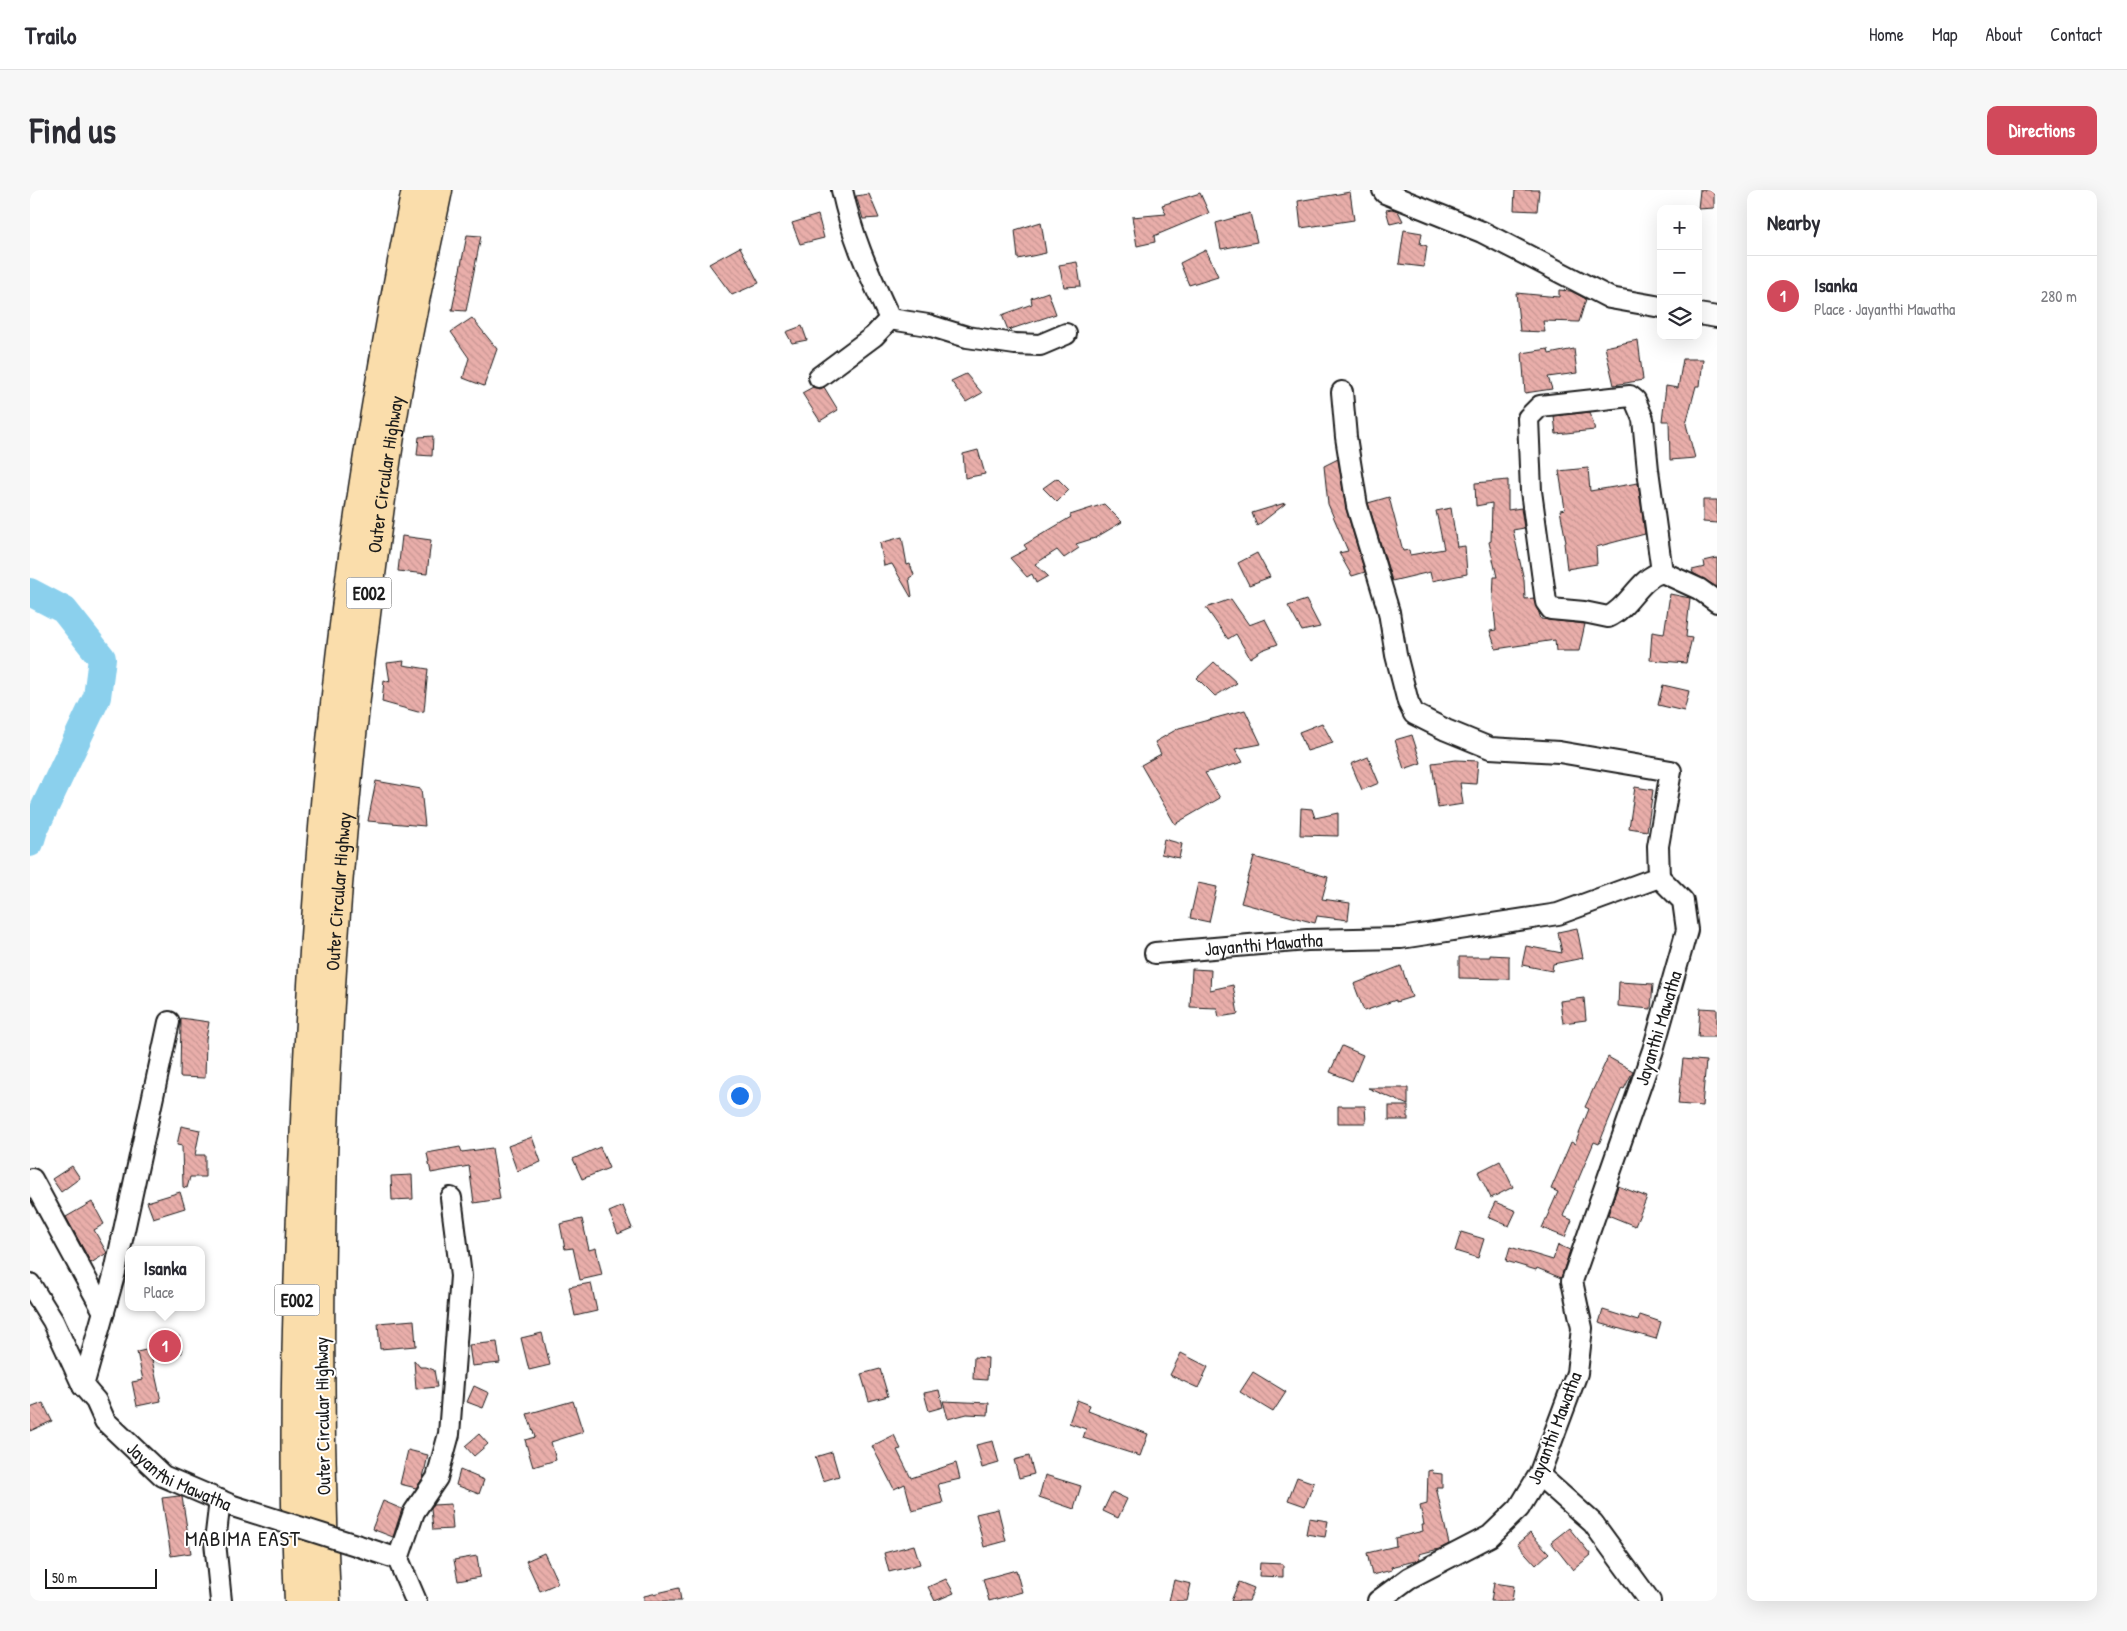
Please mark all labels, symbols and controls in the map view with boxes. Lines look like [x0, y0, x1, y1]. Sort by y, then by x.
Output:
text: Trailo [25, 19, 76, 51]
text: Home [1869, 22, 1904, 47]
text: Map [1932, 22, 1957, 47]
text: About [1985, 22, 2022, 47]
text: Contact [2050, 22, 2102, 47]
button: Directions [1987, 106, 2097, 155]
text: Find us [30, 107, 116, 154]
map controls [1657, 205, 1702, 340]
button: + [1657, 205, 1702, 250]
text: Nearby [1767, 208, 1820, 237]
button: − [1657, 250, 1702, 295]
text: Isanka [1814, 272, 1857, 298]
text: 1 [1780, 285, 1786, 307]
text: 280 m [2041, 285, 2077, 307]
button: layers [1657, 295, 1702, 340]
text: Place · Jayanthi Mawatha [1814, 298, 1955, 320]
street label: Outer Circular Highway [361, 393, 409, 555]
road number: E002 [346, 578, 392, 608]
street label: Outer Circular Highway [319, 811, 357, 972]
street label: Jayanthi Mawatha [1203, 927, 1324, 962]
street label: Jayanthi Mawatha [1628, 967, 1688, 1089]
your location [727, 1083, 753, 1109]
popup [125, 1246, 205, 1311]
text: Isanka [143, 1255, 187, 1281]
text: Place [143, 1281, 174, 1303]
road number: E002 [274, 1284, 320, 1316]
pin: 1 [149, 1327, 181, 1365]
street label: Outer Circular Highway [308, 1336, 336, 1496]
street label: Jayanthi Mawatha [1521, 1367, 1588, 1488]
street label: Jayanthi Mawatha [121, 1435, 236, 1517]
district label: MABIMA EAST [185, 1524, 301, 1553]
scale bar [45, 1566, 158, 1589]
text: 50 m [52, 1568, 77, 1587]

